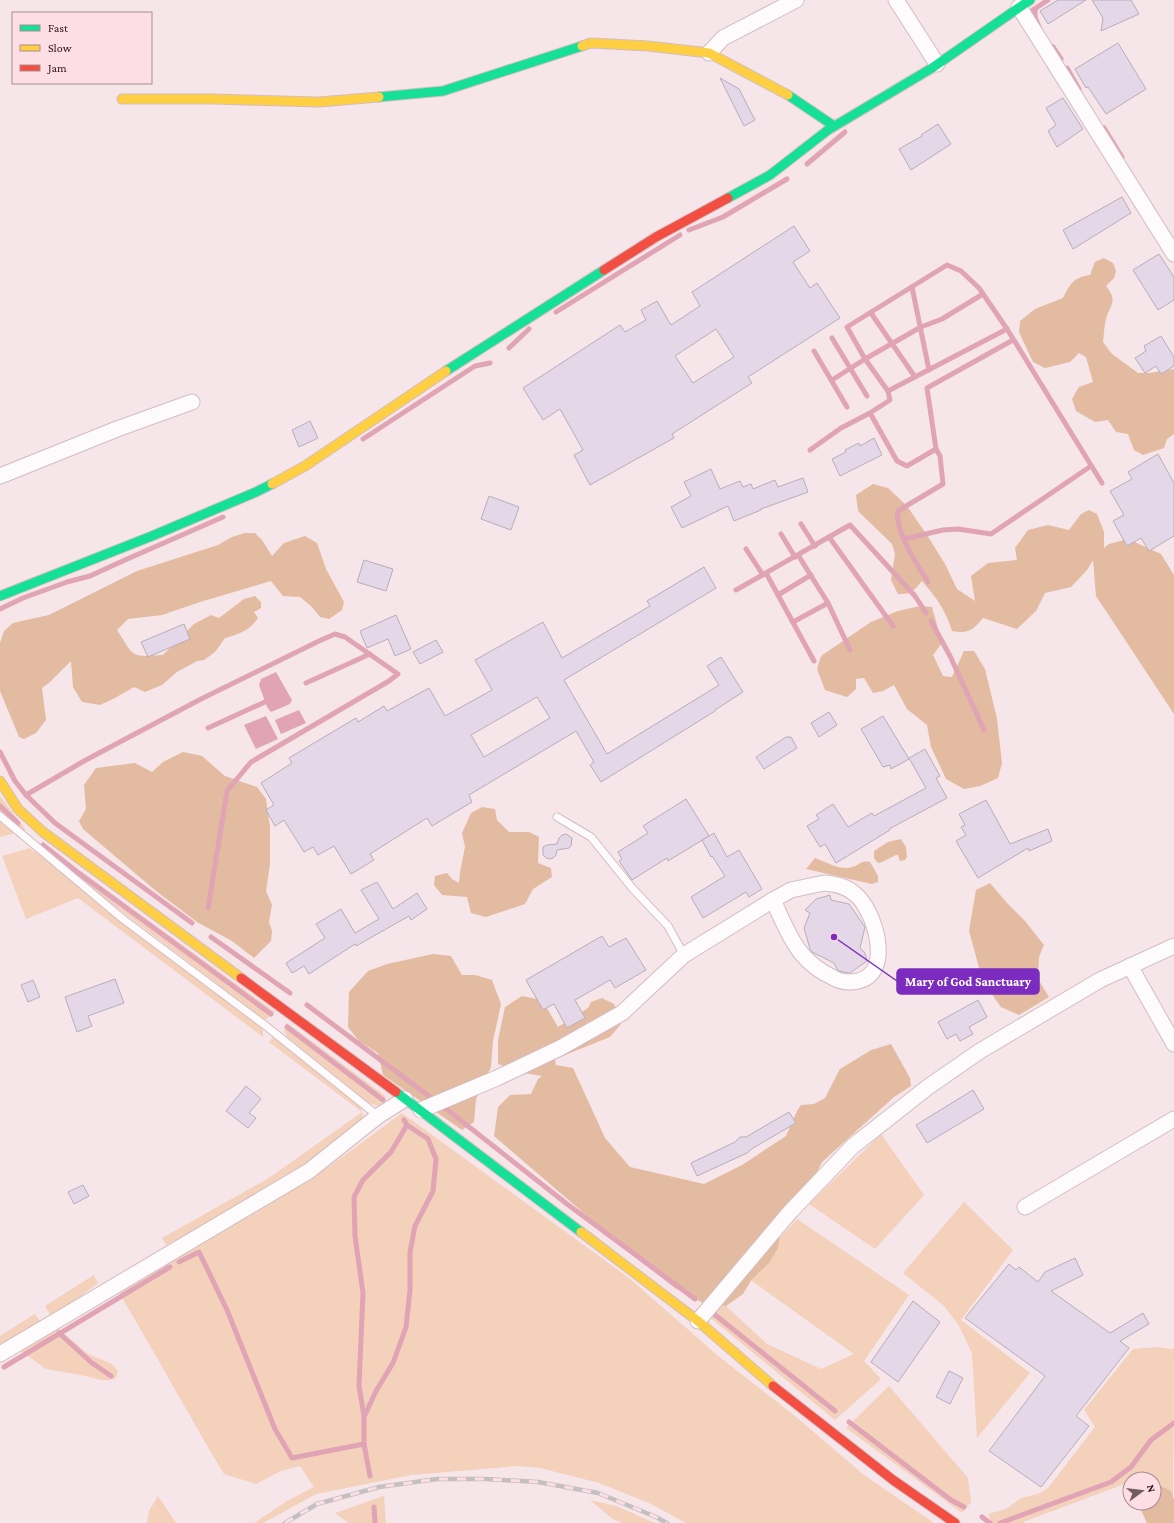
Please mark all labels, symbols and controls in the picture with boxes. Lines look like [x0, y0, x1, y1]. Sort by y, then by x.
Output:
legend [12, 12, 152, 84]
text: Fast [48, 21, 69, 35]
text: Slow [48, 41, 72, 55]
text: Jam [47, 61, 67, 75]
callout: Mary of God Sanctuary [897, 969, 1039, 994]
text: Mary of God Sanctuary [905, 974, 1032, 989]
north arrow [1122, 1471, 1162, 1511]
text: N [1145, 1483, 1159, 1494]

